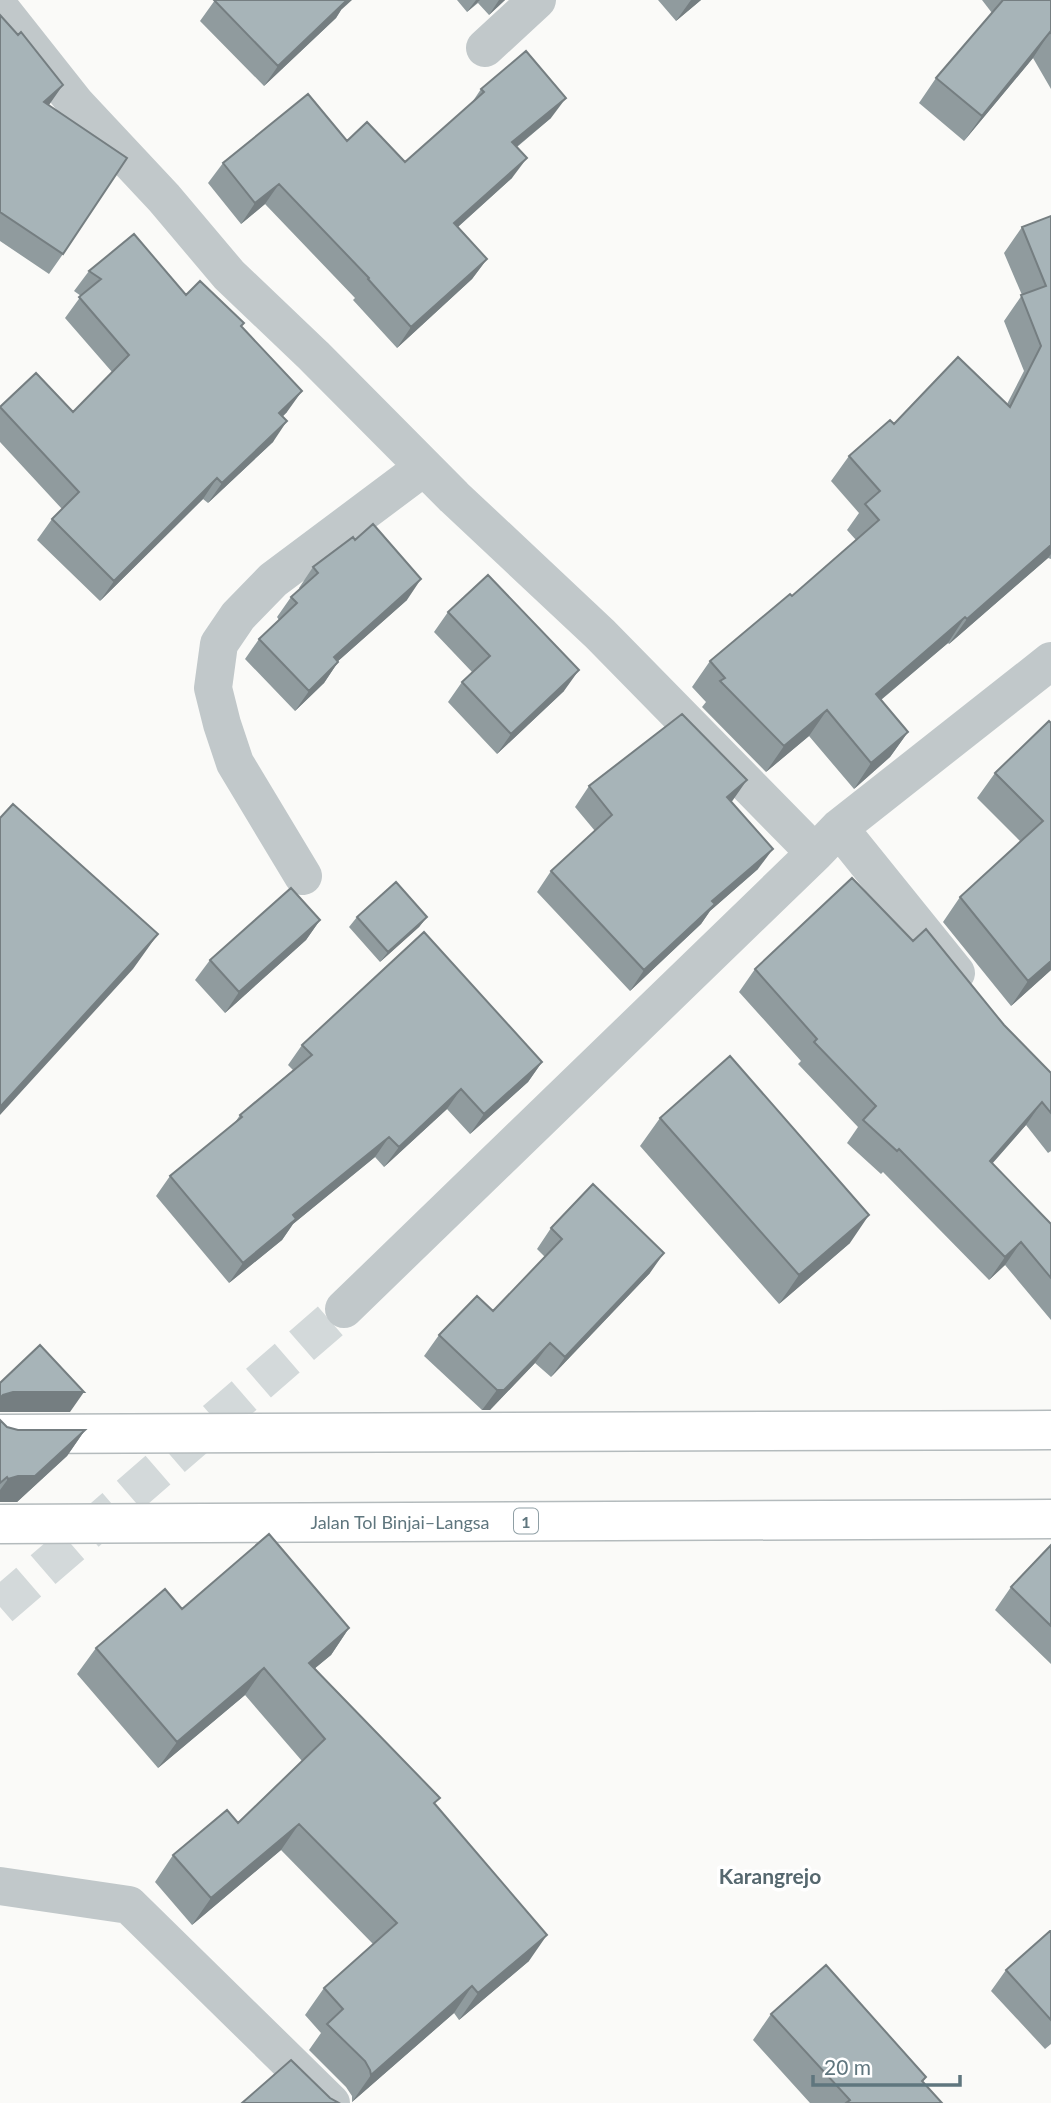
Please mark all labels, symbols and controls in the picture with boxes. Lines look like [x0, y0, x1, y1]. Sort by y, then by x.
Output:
road number: 1 [514, 1508, 538, 1534]
street label: Jalan Tol Binjai–Langsa [310, 1511, 490, 1533]
district label: Karangrejo [719, 1863, 821, 1888]
scale bar [813, 2044, 960, 2088]
text: 20 m [824, 2054, 871, 2079]

